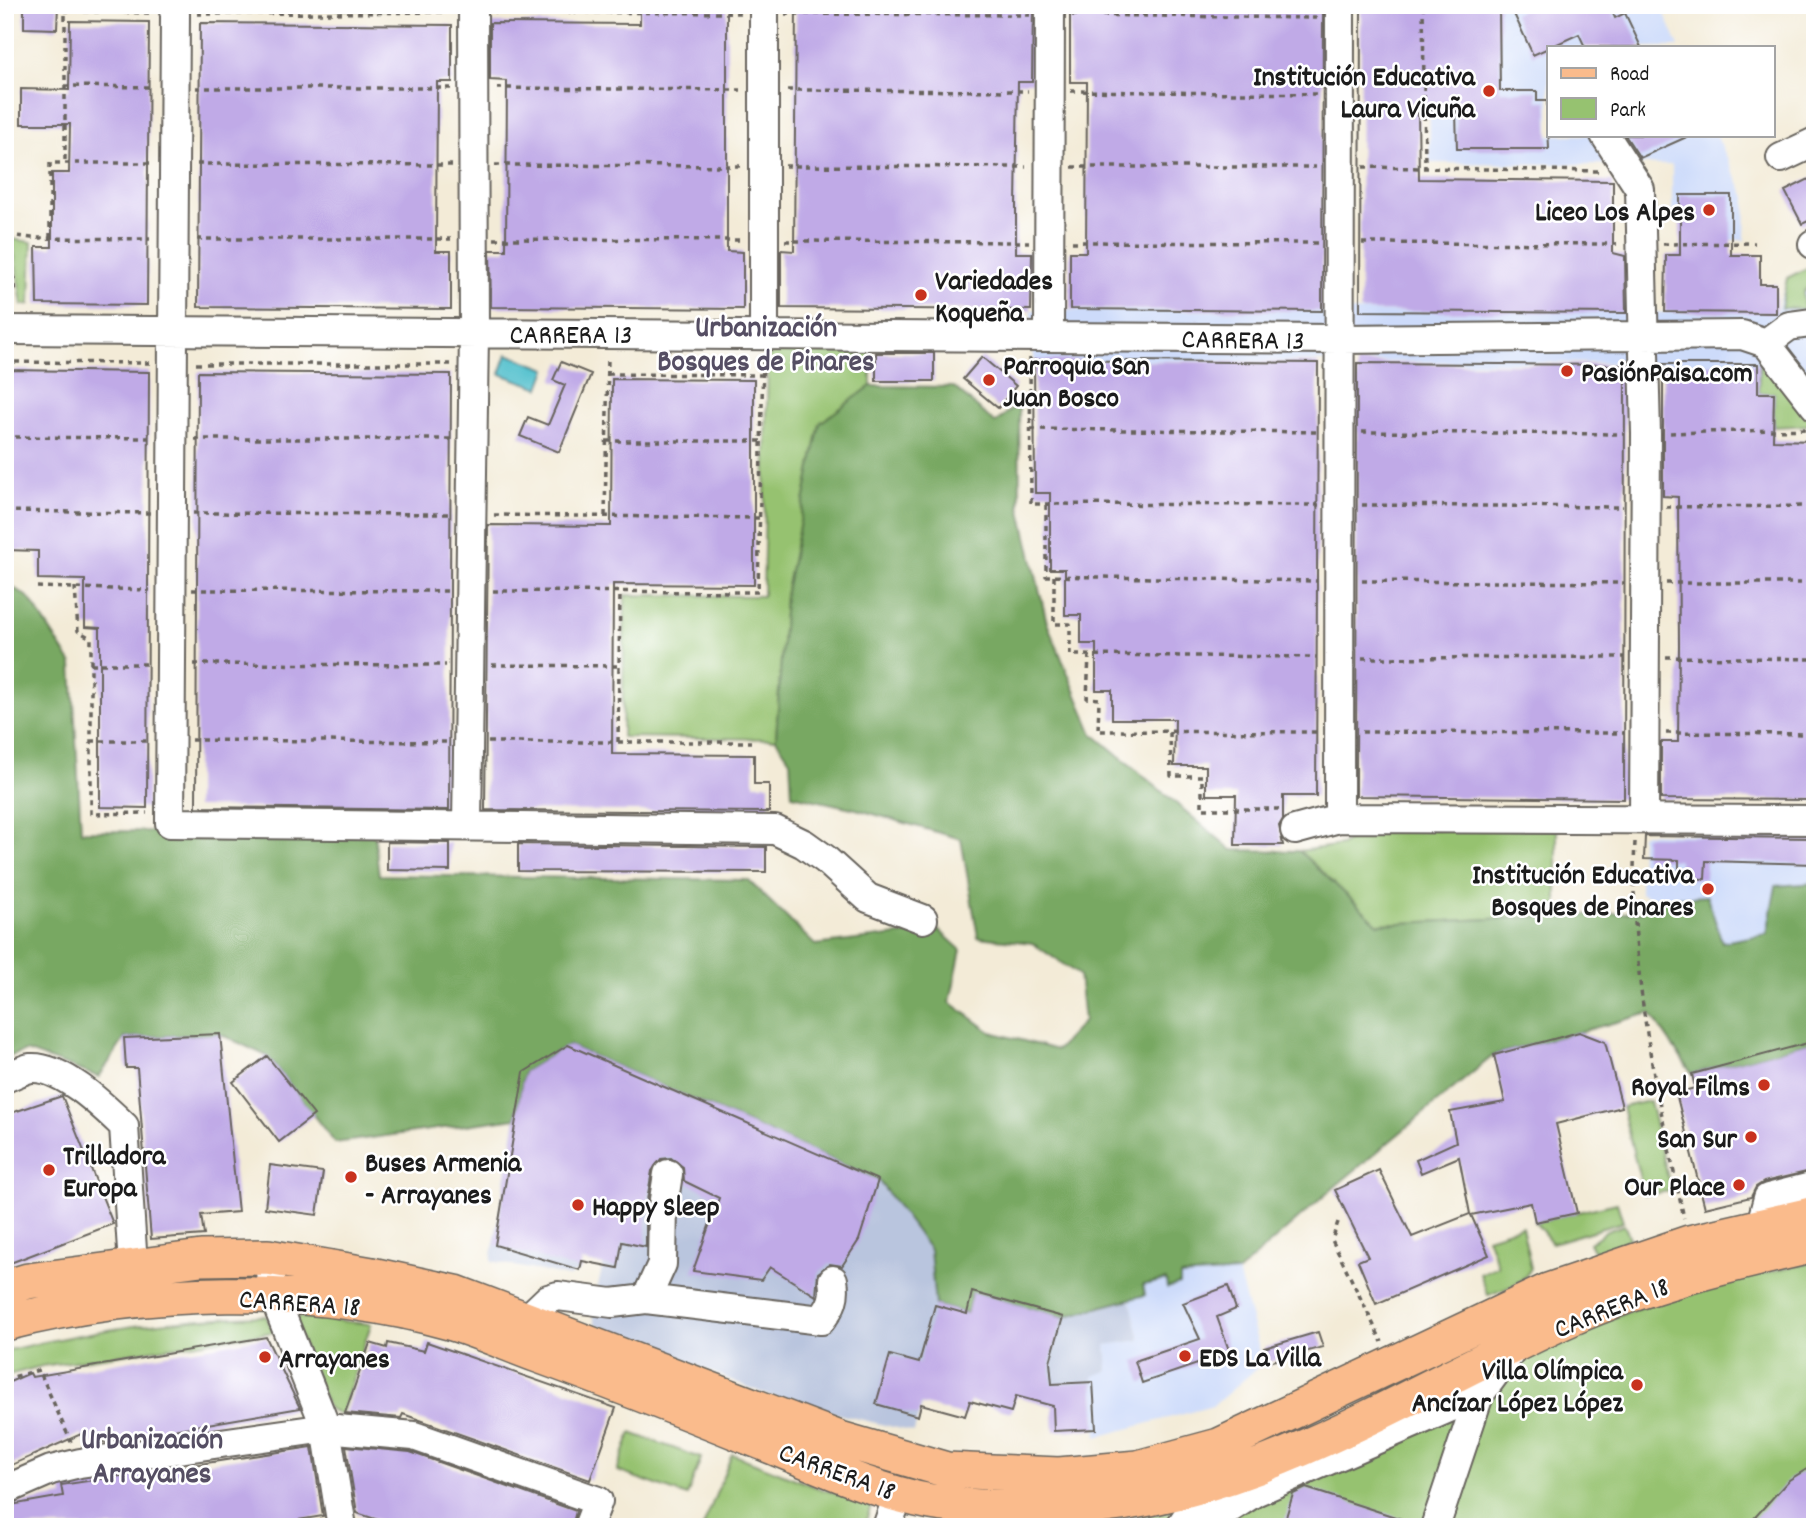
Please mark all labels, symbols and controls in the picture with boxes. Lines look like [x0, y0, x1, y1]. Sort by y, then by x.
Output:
legend [1547, 46, 1774, 136]
place label: Institución Educativa Laura Vicuña [1253, 60, 1476, 132]
text: Road [1610, 61, 1649, 91]
marker: Institución Educativa Laura Vicuña [1481, 83, 1497, 99]
text: Park [1610, 97, 1646, 127]
place label: Liceo Los Alpes [1535, 195, 1695, 235]
marker: Liceo Los Alpes [1701, 202, 1717, 218]
place label: Variedades Koqueña [935, 264, 1053, 336]
marker: Variedades Koqueña [913, 287, 929, 303]
district label: Urbanización Bosques de Pinares [657, 309, 875, 386]
street label: CARRERA 13 [509, 318, 633, 358]
street label: CARRERA 13 [1181, 322, 1305, 364]
place label: Parroquia San Juan Bosco [1003, 349, 1150, 421]
place label: PasiónPaisa.com [1581, 356, 1753, 396]
marker: PasiónPaisa.com [1559, 363, 1575, 379]
marker: Parroquia San Juan Bosco [981, 372, 997, 388]
place label: Institución Educativa Bosques de Pinares [1472, 858, 1695, 930]
marker: Institución Educativa Bosques de Pinares [1700, 881, 1716, 897]
place label: Royal Films [1631, 1070, 1750, 1110]
marker: Royal Films [1756, 1077, 1772, 1093]
place label: San Sur [1657, 1122, 1738, 1162]
marker: San Sur [1743, 1129, 1759, 1145]
place label: Trilladora Europa [63, 1139, 166, 1211]
place label: Buses Armenia - Arrayanes [365, 1146, 522, 1218]
marker: Trilladora Europa [41, 1162, 57, 1178]
marker: Buses Armenia - Arrayanes [343, 1169, 359, 1185]
place label: Our Place [1624, 1170, 1725, 1210]
marker: Our Place [1731, 1177, 1747, 1193]
place label: Happy Sleep [592, 1190, 720, 1230]
marker: Happy Sleep [570, 1197, 586, 1213]
street label: CARRERA 18 [1549, 1269, 1677, 1352]
street label: CARRERA 18 [237, 1282, 362, 1330]
place label: EDS La Villa [1199, 1341, 1322, 1381]
place label: Arrayanes [279, 1342, 390, 1382]
marker: EDS La Villa [1177, 1348, 1193, 1364]
marker: Arrayanes [257, 1349, 273, 1365]
place label: Villa Olímpica Ancízar López López [1412, 1354, 1624, 1426]
marker: Villa Olímpica Ancízar López López [1629, 1377, 1645, 1393]
district label: Urbanización Arrayanes [81, 1421, 223, 1498]
street label: CARRERA 18 [772, 1435, 900, 1514]

